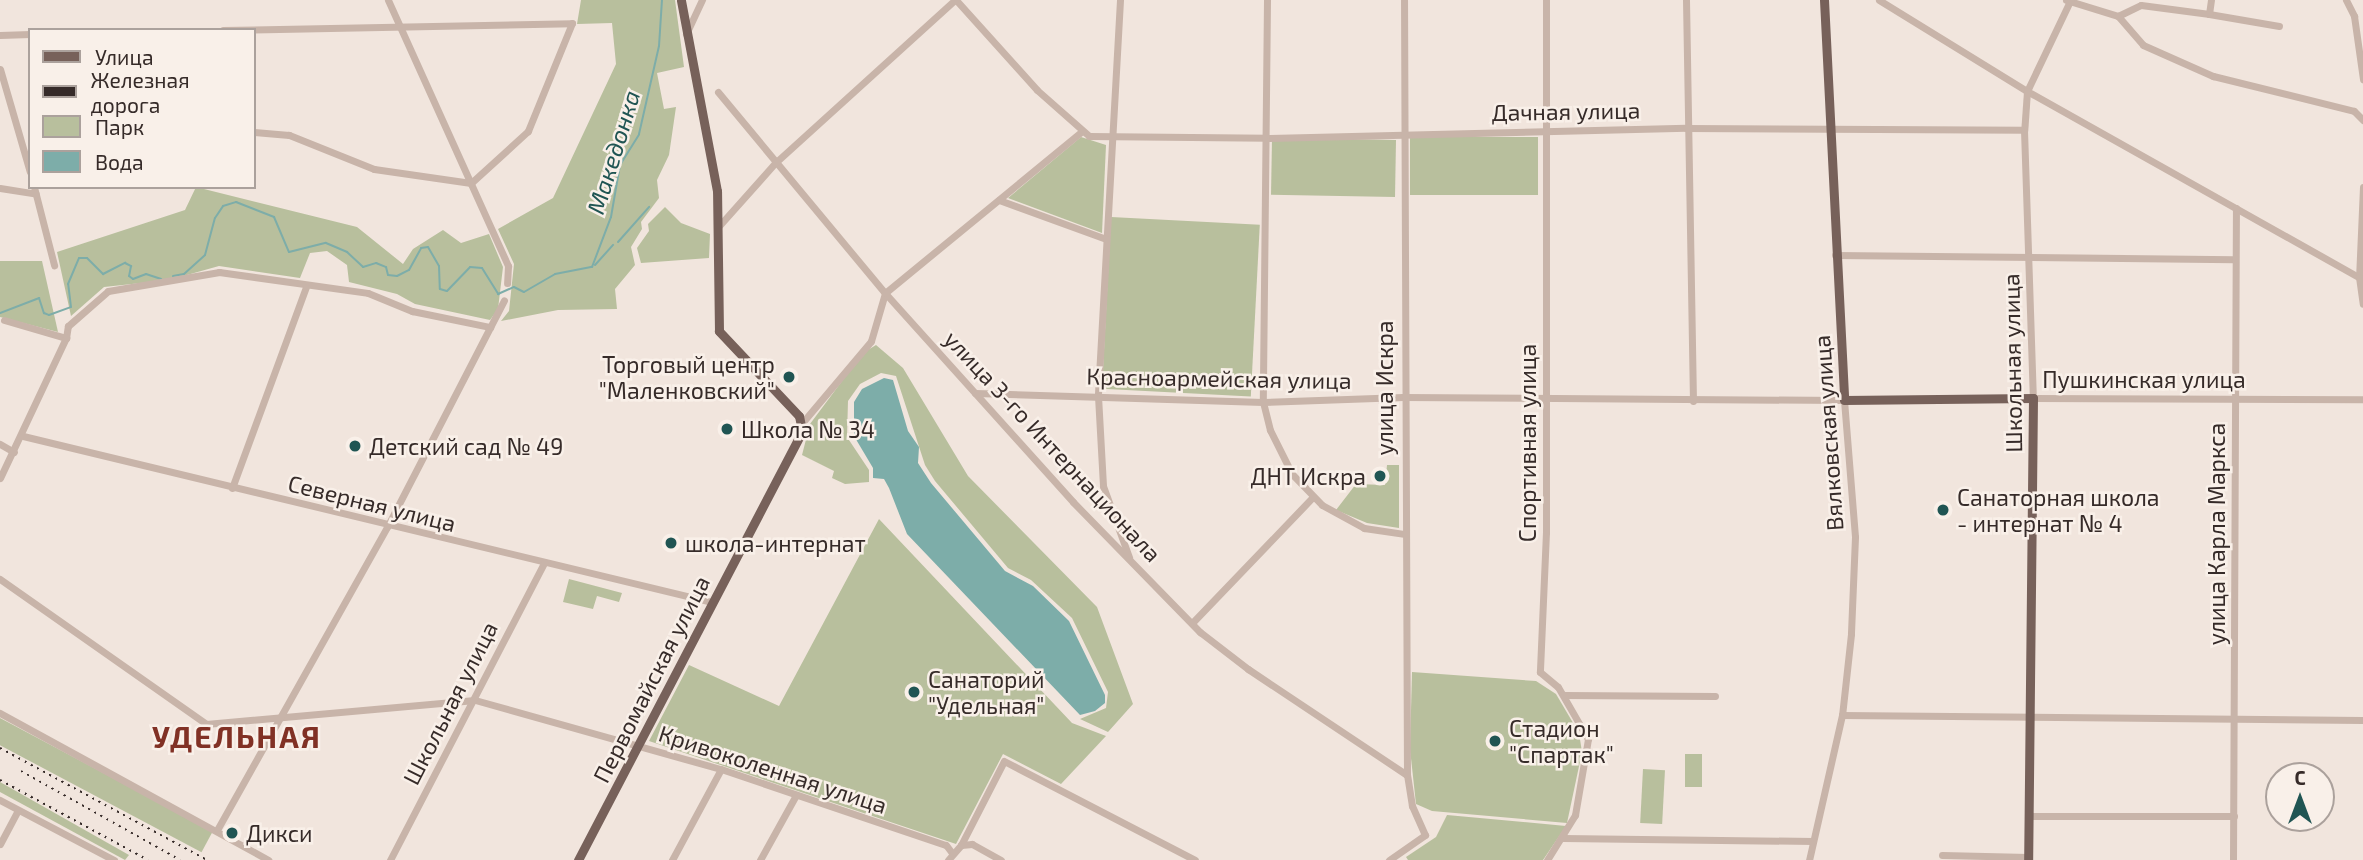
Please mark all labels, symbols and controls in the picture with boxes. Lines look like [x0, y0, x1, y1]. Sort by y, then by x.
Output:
legend [28, 28, 256, 189]
text: Улица [95, 44, 154, 69]
text: Железная дорога [91, 67, 190, 117]
water label: Македонка [581, 87, 645, 217]
street label: Дачная улица [1491, 96, 1641, 126]
text: Парк [95, 114, 144, 139]
text: Вода [95, 149, 144, 174]
street label: Школьная улица [1997, 273, 2027, 453]
street label: улица Искра [1370, 320, 1398, 456]
street label: улица 3-го Интернационала [939, 325, 1167, 567]
street label: Вялковская улица [1807, 334, 1849, 532]
street label: Спортивная улица [1513, 344, 1541, 542]
place label: Торговый центр "Маленковский" [599, 350, 775, 404]
street label: Красноармейская улица [1086, 362, 1352, 394]
street label: Пушкинская улица [2042, 365, 2246, 393]
marker: Торговый центр "Маленковский" [781, 369, 797, 385]
place label: Школа № 34 [741, 415, 875, 443]
marker: Школа № 34 [719, 421, 735, 437]
street label: улица Карла Маркса [2202, 423, 2230, 645]
place label: Детский сад № 49 [369, 432, 563, 460]
marker: Детский сад № 49 [347, 438, 363, 454]
place label: ДНТ Искра [1251, 462, 1366, 490]
marker: ДНТ Искра [1372, 468, 1388, 484]
street label: Северная улица [285, 469, 459, 537]
place label: Санаторная школа - интернат № 4 [1957, 483, 2160, 537]
marker: Санаторная школа - интернат № 4 [1935, 502, 1951, 518]
place label: школа-интернат [685, 529, 866, 557]
marker: школа-интернат [663, 535, 679, 551]
street label: Первомайская улица [587, 571, 715, 787]
street label: Школьная улица [397, 617, 503, 789]
place label: Санаторий "Удельная" [928, 665, 1045, 719]
marker: Санаторий "Удельная" [906, 684, 922, 700]
place label: Стадион "Спартак" [1509, 714, 1614, 768]
district label: УДЕЛЬНАЯ [153, 718, 321, 754]
street label: Кривоколенная улица [655, 719, 891, 819]
marker: Стадион "Спартак" [1487, 733, 1503, 749]
north arrow [2265, 762, 2335, 832]
text: С [2294, 766, 2306, 789]
place label: Дикси [246, 819, 312, 847]
marker: Дикси [224, 825, 240, 841]

